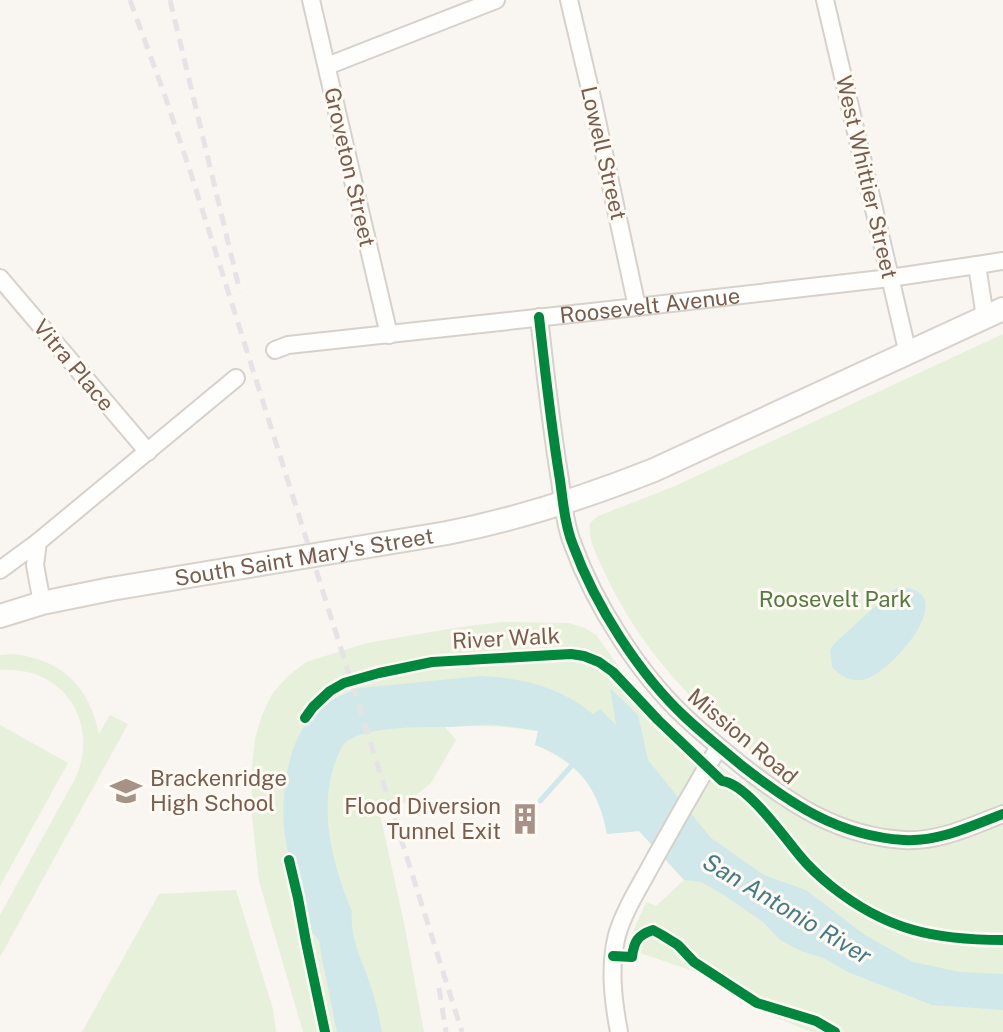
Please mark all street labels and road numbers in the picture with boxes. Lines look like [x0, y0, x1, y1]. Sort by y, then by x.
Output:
street label: West Whittier Street [831, 73, 903, 281]
street label: Lowell Street [576, 84, 632, 222]
street label: Groveton Street [319, 85, 381, 249]
street label: Roosevelt Avenue [558, 282, 742, 328]
street label: Vitra Place [28, 314, 120, 416]
street label: South Saint Mary's Street [173, 522, 435, 591]
street label: River Walk [451, 622, 561, 654]
street label: Mission Road [683, 683, 803, 789]

